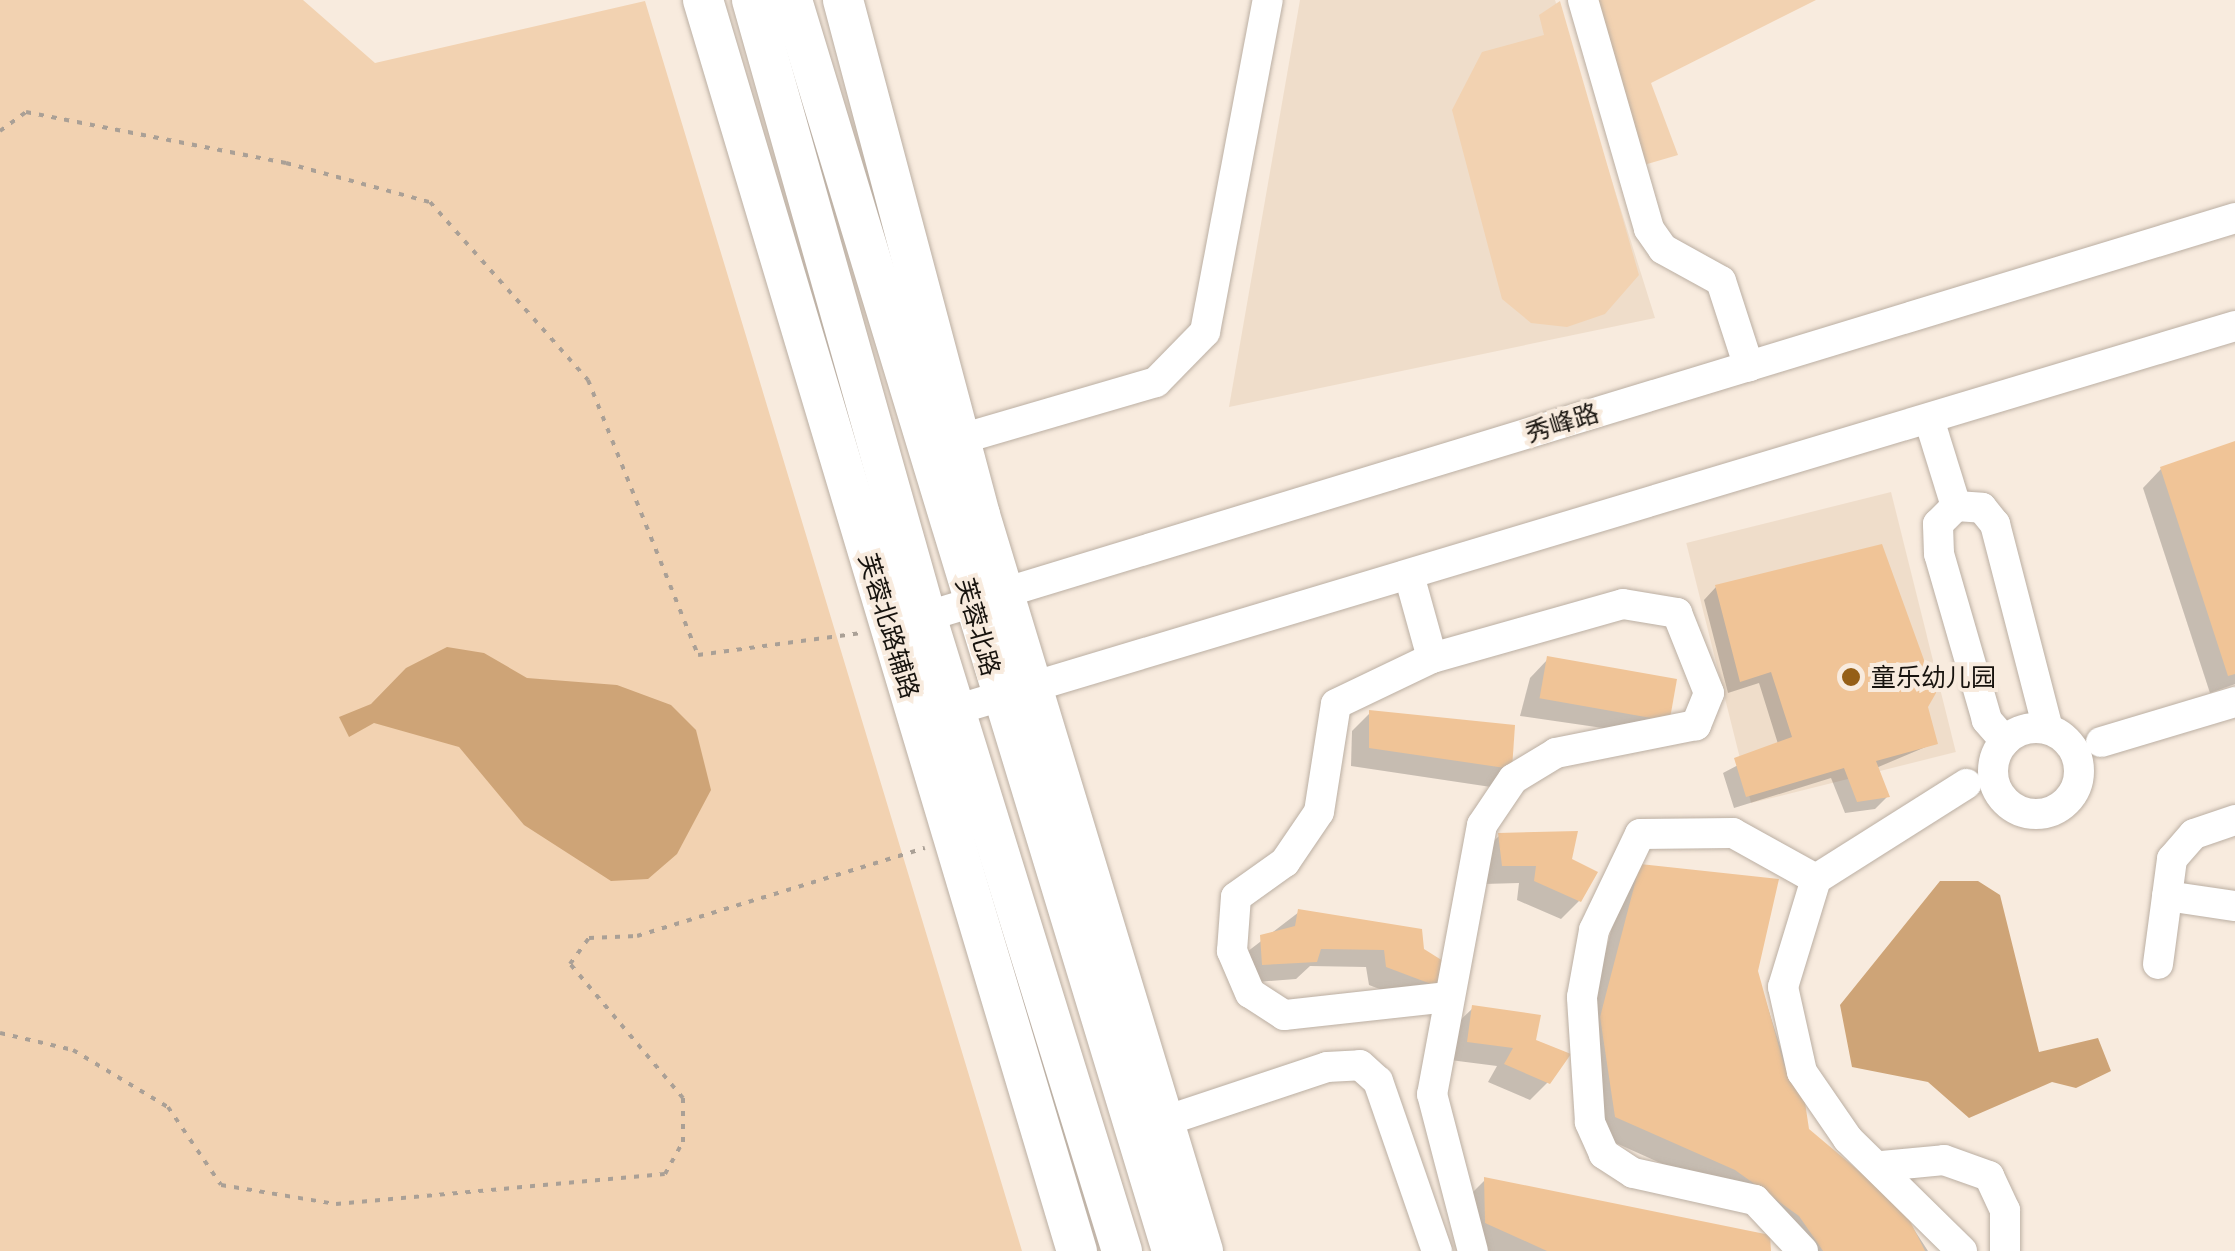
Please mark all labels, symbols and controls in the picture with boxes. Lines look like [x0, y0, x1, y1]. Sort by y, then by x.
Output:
street label: 秀峰路 [1522, 398, 1602, 448]
street label: 芙蓉北路辅路 [853, 550, 925, 702]
street label: 芙蓉北路 [950, 575, 1006, 679]
place label: 童乐幼儿园 [1871, 662, 1996, 692]
marker: 童乐幼儿园 [1840, 666, 1862, 688]

